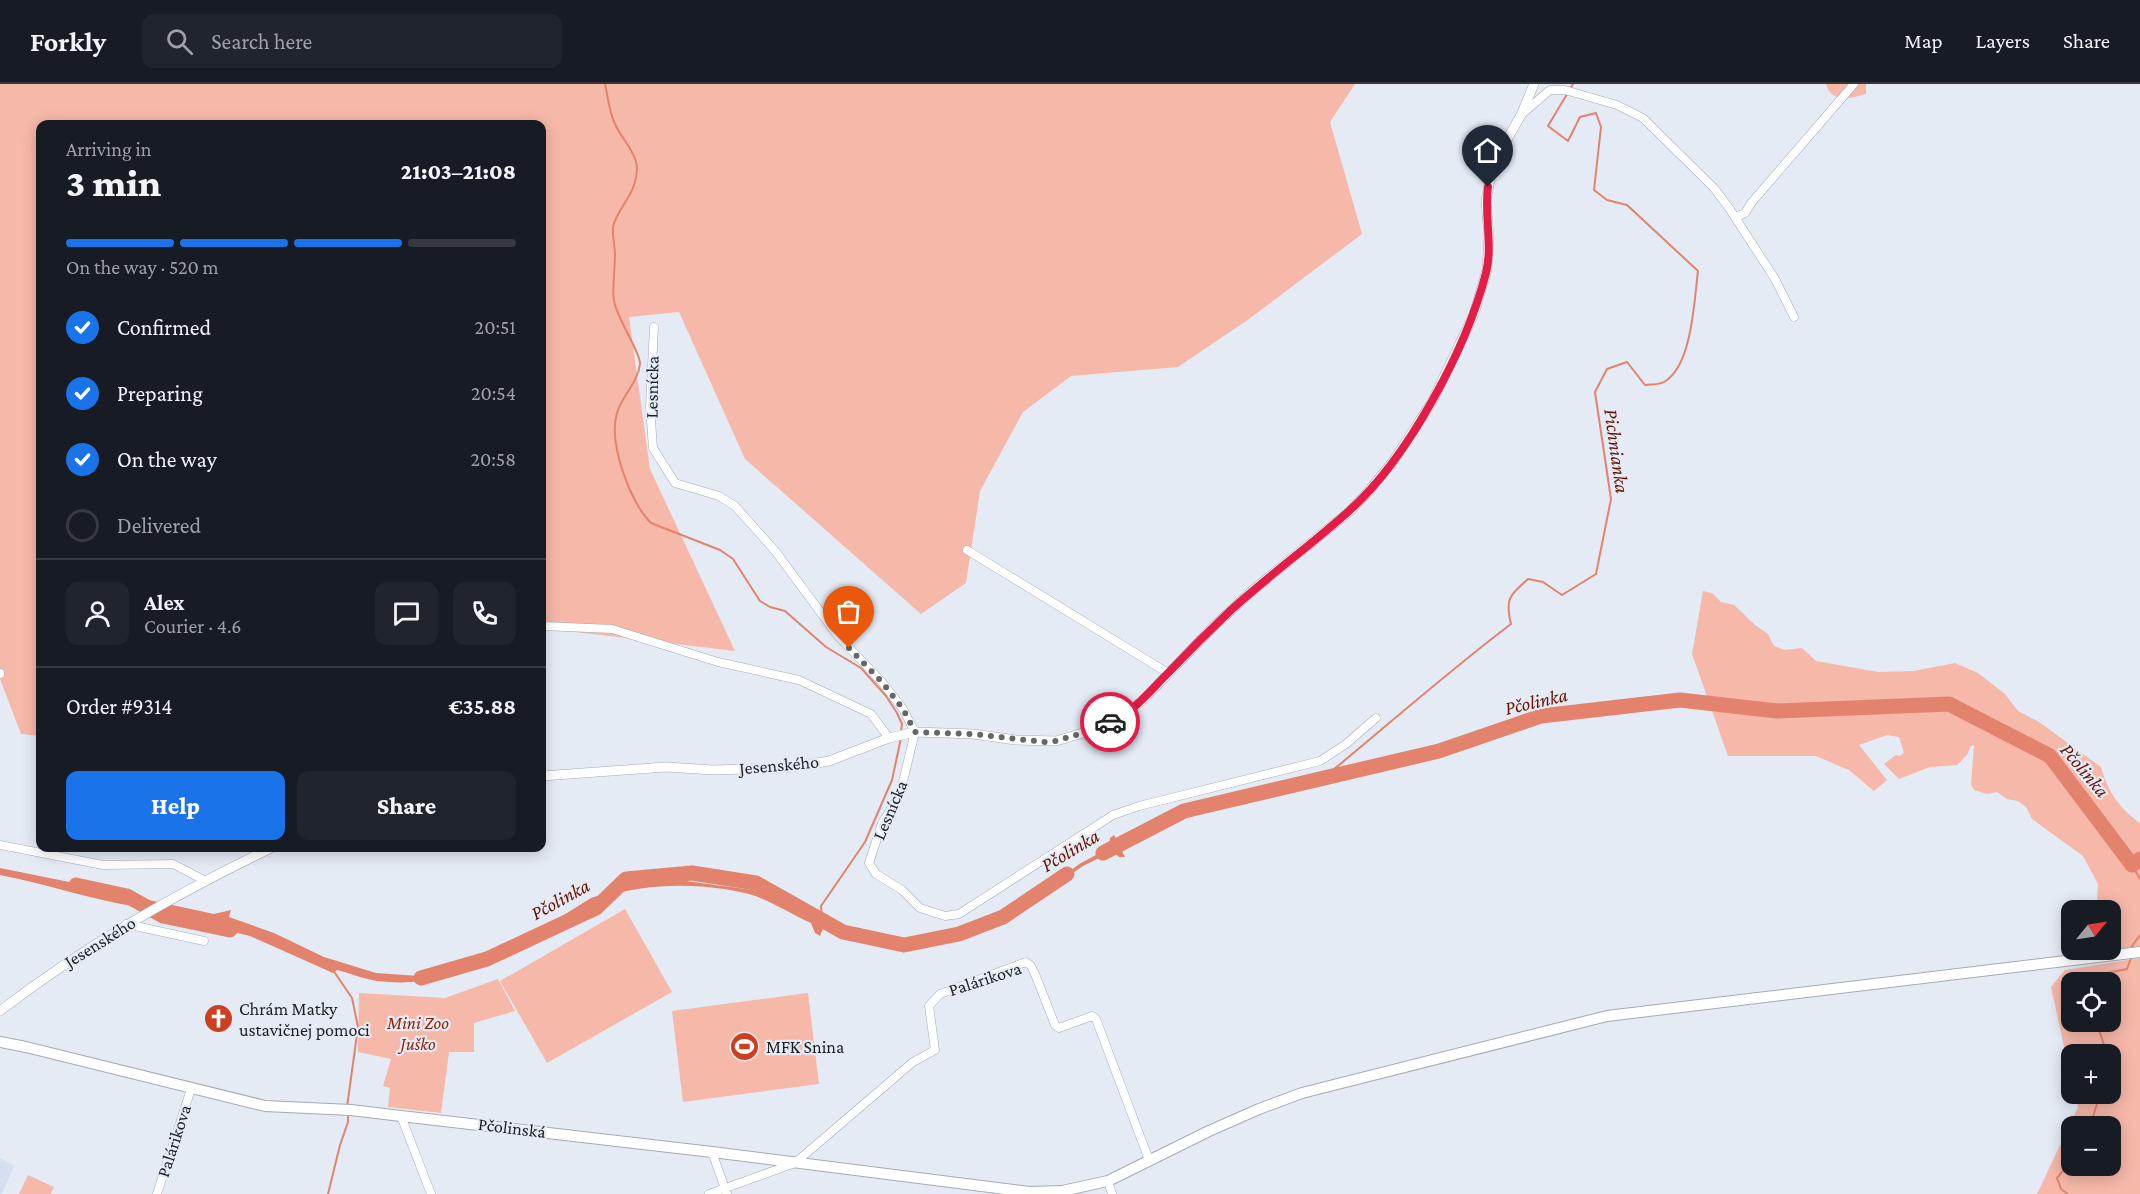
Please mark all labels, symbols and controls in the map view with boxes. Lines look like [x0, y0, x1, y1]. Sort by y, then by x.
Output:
search box [142, 14, 562, 68]
icon: search [163, 25, 196, 58]
text: Forkly [30, 26, 106, 57]
text: Search here [211, 29, 312, 54]
text: Map [1904, 29, 1943, 53]
text: Layers [1976, 29, 2030, 53]
text: Share [2063, 29, 2110, 53]
pin [1462, 125, 1513, 187]
icon: home [1471, 134, 1504, 167]
text: Arriving in [66, 138, 151, 160]
text: 21:03–21:08 [401, 159, 516, 184]
text: 3 min [66, 161, 161, 204]
text: On the way · 520 m [66, 256, 219, 278]
icon: check [66, 311, 99, 344]
text: Confirmed [117, 315, 211, 340]
text: 20:51 [475, 316, 516, 338]
street label: Lesnícka [641, 356, 663, 418]
icon: check [66, 377, 99, 410]
text: Preparing [117, 381, 203, 406]
text: 20:54 [471, 382, 516, 404]
water label: Pichnianka [1600, 407, 1634, 495]
icon: check [66, 443, 99, 476]
text: On the way [117, 447, 217, 472]
text: 20:58 [470, 448, 516, 470]
text: Delivered [117, 513, 201, 538]
button: person [66, 582, 129, 645]
button: chat [375, 582, 438, 645]
button: phone [453, 582, 516, 645]
pin [823, 586, 874, 648]
text: Alex [144, 590, 185, 615]
icon: bag [832, 595, 865, 628]
text: Courier · 4.6 [144, 615, 242, 637]
water label: Pčolinka [1503, 683, 1569, 719]
courier [1080, 692, 1140, 752]
text: Order #9314 [66, 694, 172, 719]
text: €35.88 [448, 694, 516, 719]
icon: car [1094, 706, 1127, 739]
water label: Pčolinka [2056, 739, 2114, 801]
street label: Jesenského [736, 752, 820, 779]
button: Help [66, 771, 285, 840]
button: Share [297, 771, 516, 840]
street label: Lesnícka [869, 777, 911, 843]
water label: Pčolinka [1037, 824, 1103, 876]
water label: Pčolinka [527, 874, 593, 924]
north arrow [2061, 900, 2121, 960]
map controls [2061, 900, 2121, 1176]
street label: Jesenského [59, 912, 139, 973]
street label: Palárikova [946, 958, 1024, 1000]
button: locate [2061, 972, 2121, 1032]
place label: Chrám Matky ustavičnej pomoci [239, 999, 370, 1041]
church icon: Chrám Matky ustavičnej pomoci [202, 1003, 234, 1035]
park label: Mini Zoo Juško [386, 1013, 449, 1054]
sports icon: MFK Snina [729, 1031, 761, 1063]
place label: MFK Snina [766, 1037, 844, 1057]
button: + [2061, 1044, 2121, 1104]
street label: Palárikova [153, 1102, 195, 1180]
street label: Pčolinská [477, 1114, 547, 1142]
button: − [2061, 1116, 2121, 1176]

